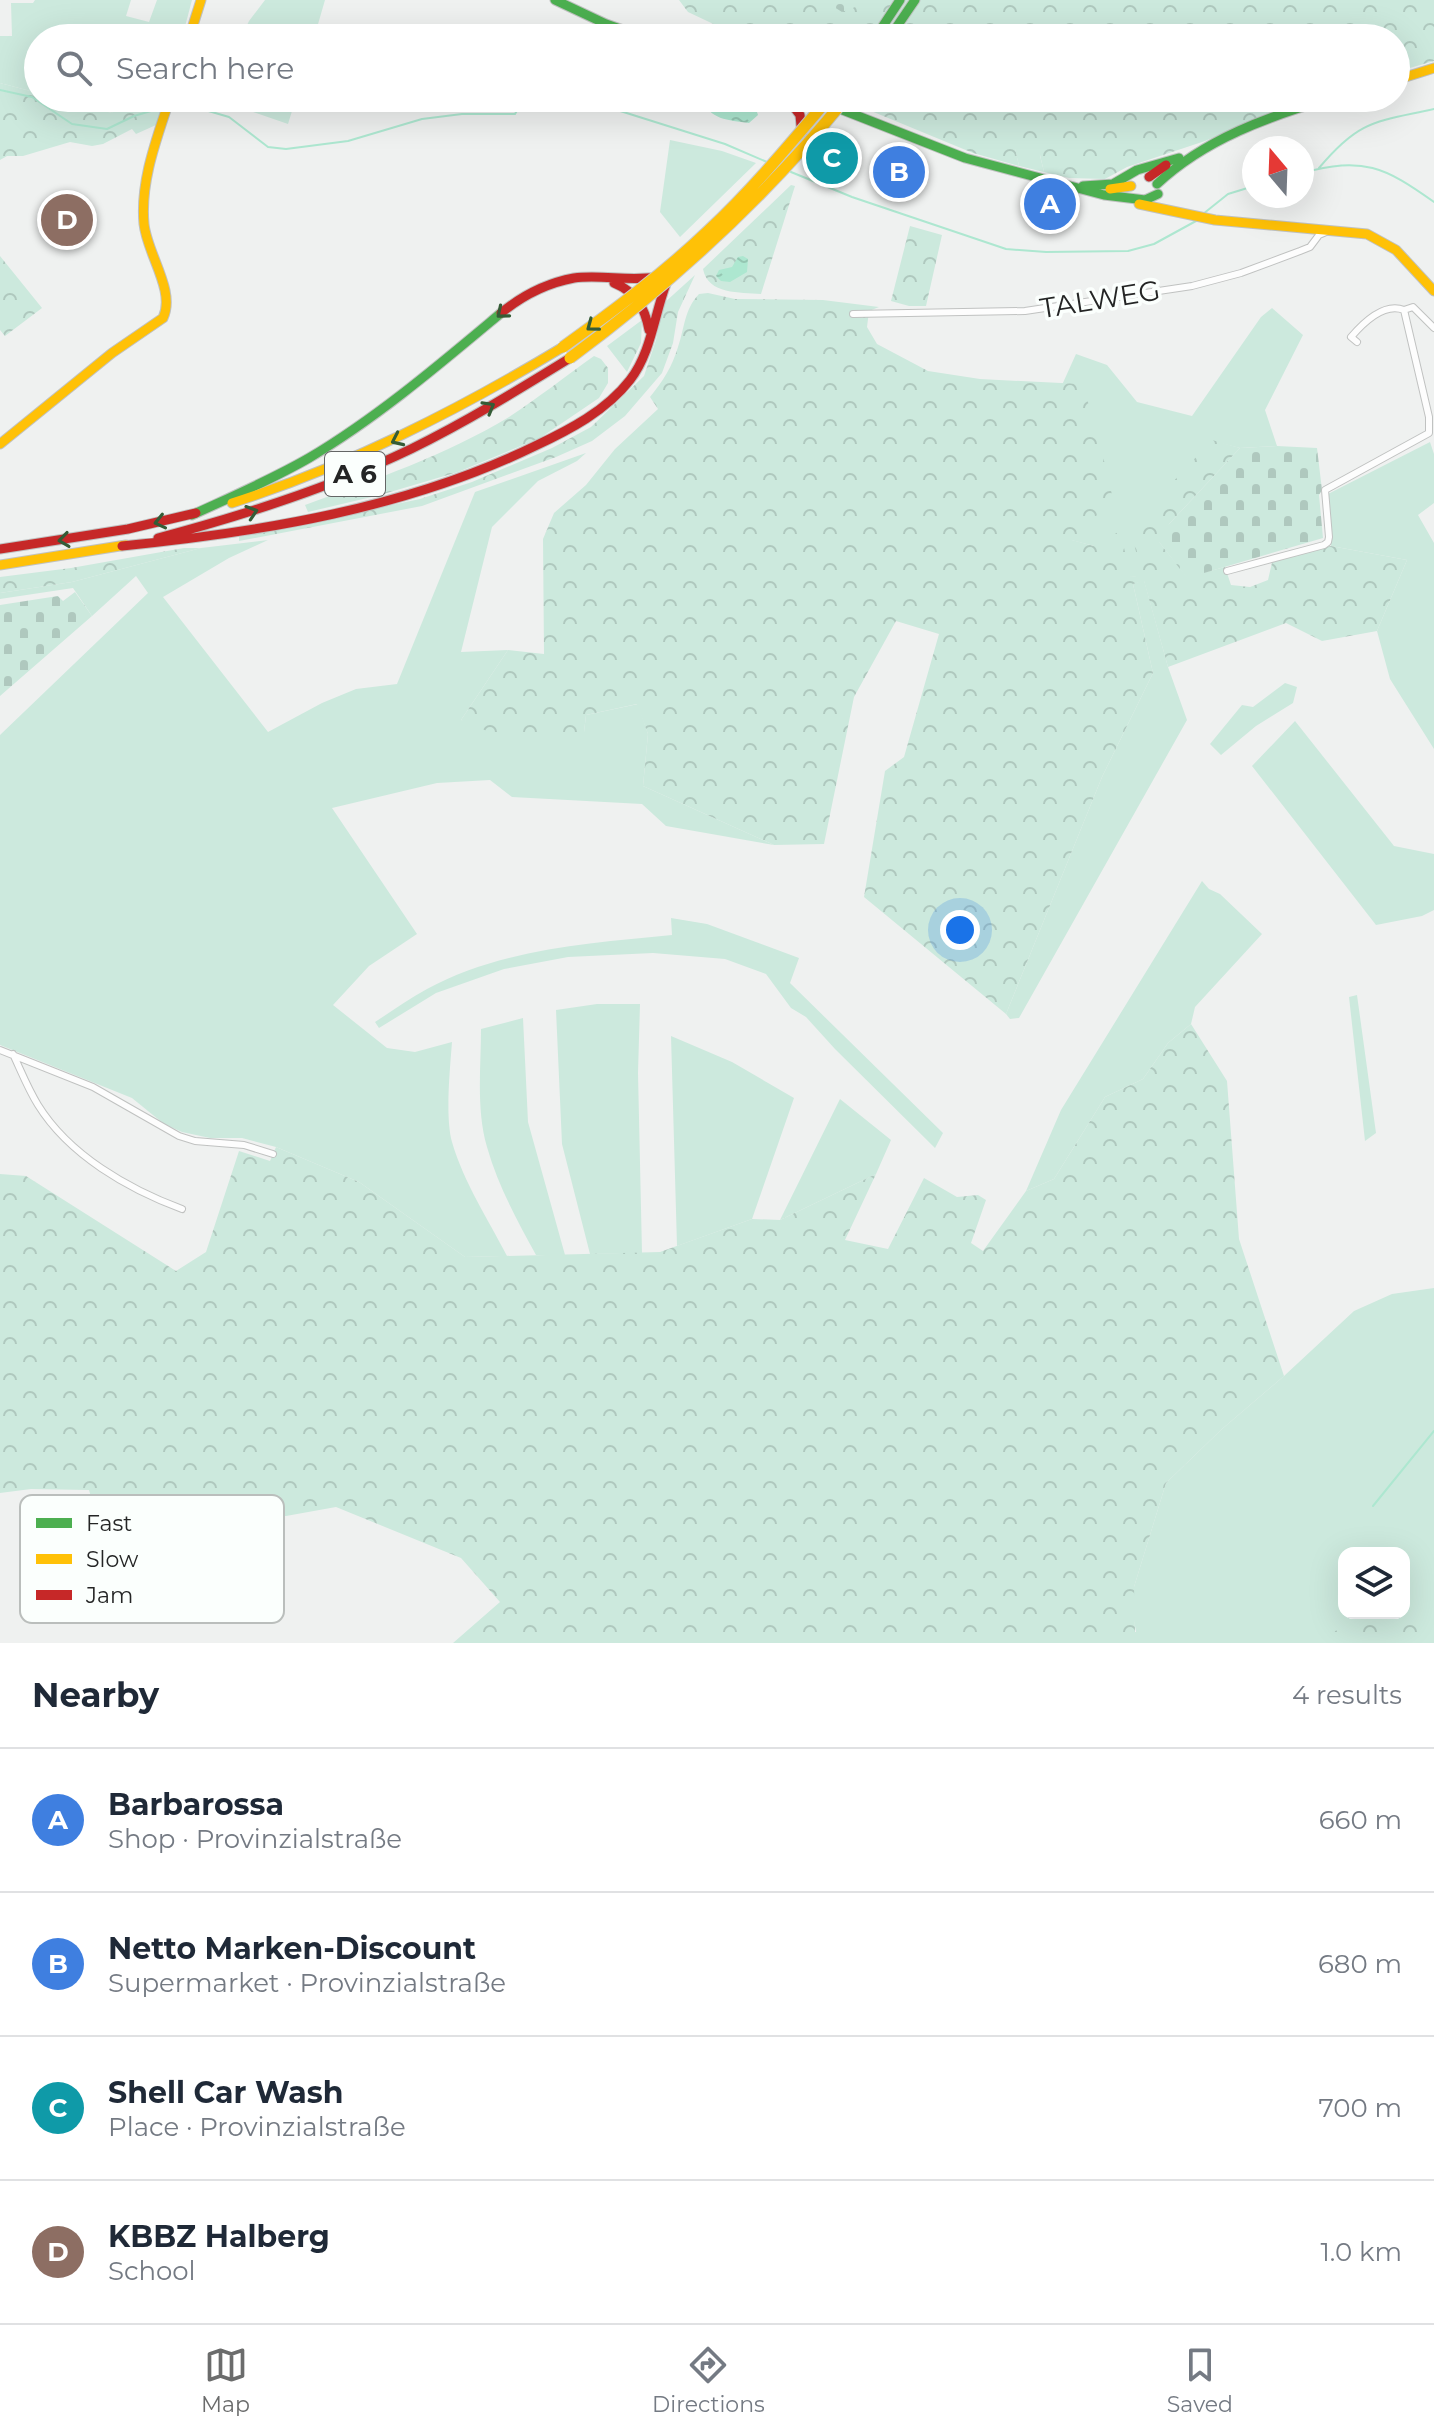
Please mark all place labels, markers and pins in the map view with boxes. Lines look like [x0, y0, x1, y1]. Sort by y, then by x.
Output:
pin: C [806, 128, 858, 188]
pin: B [873, 142, 925, 202]
pin: A [1024, 174, 1076, 234]
pin: D [41, 190, 93, 250]

